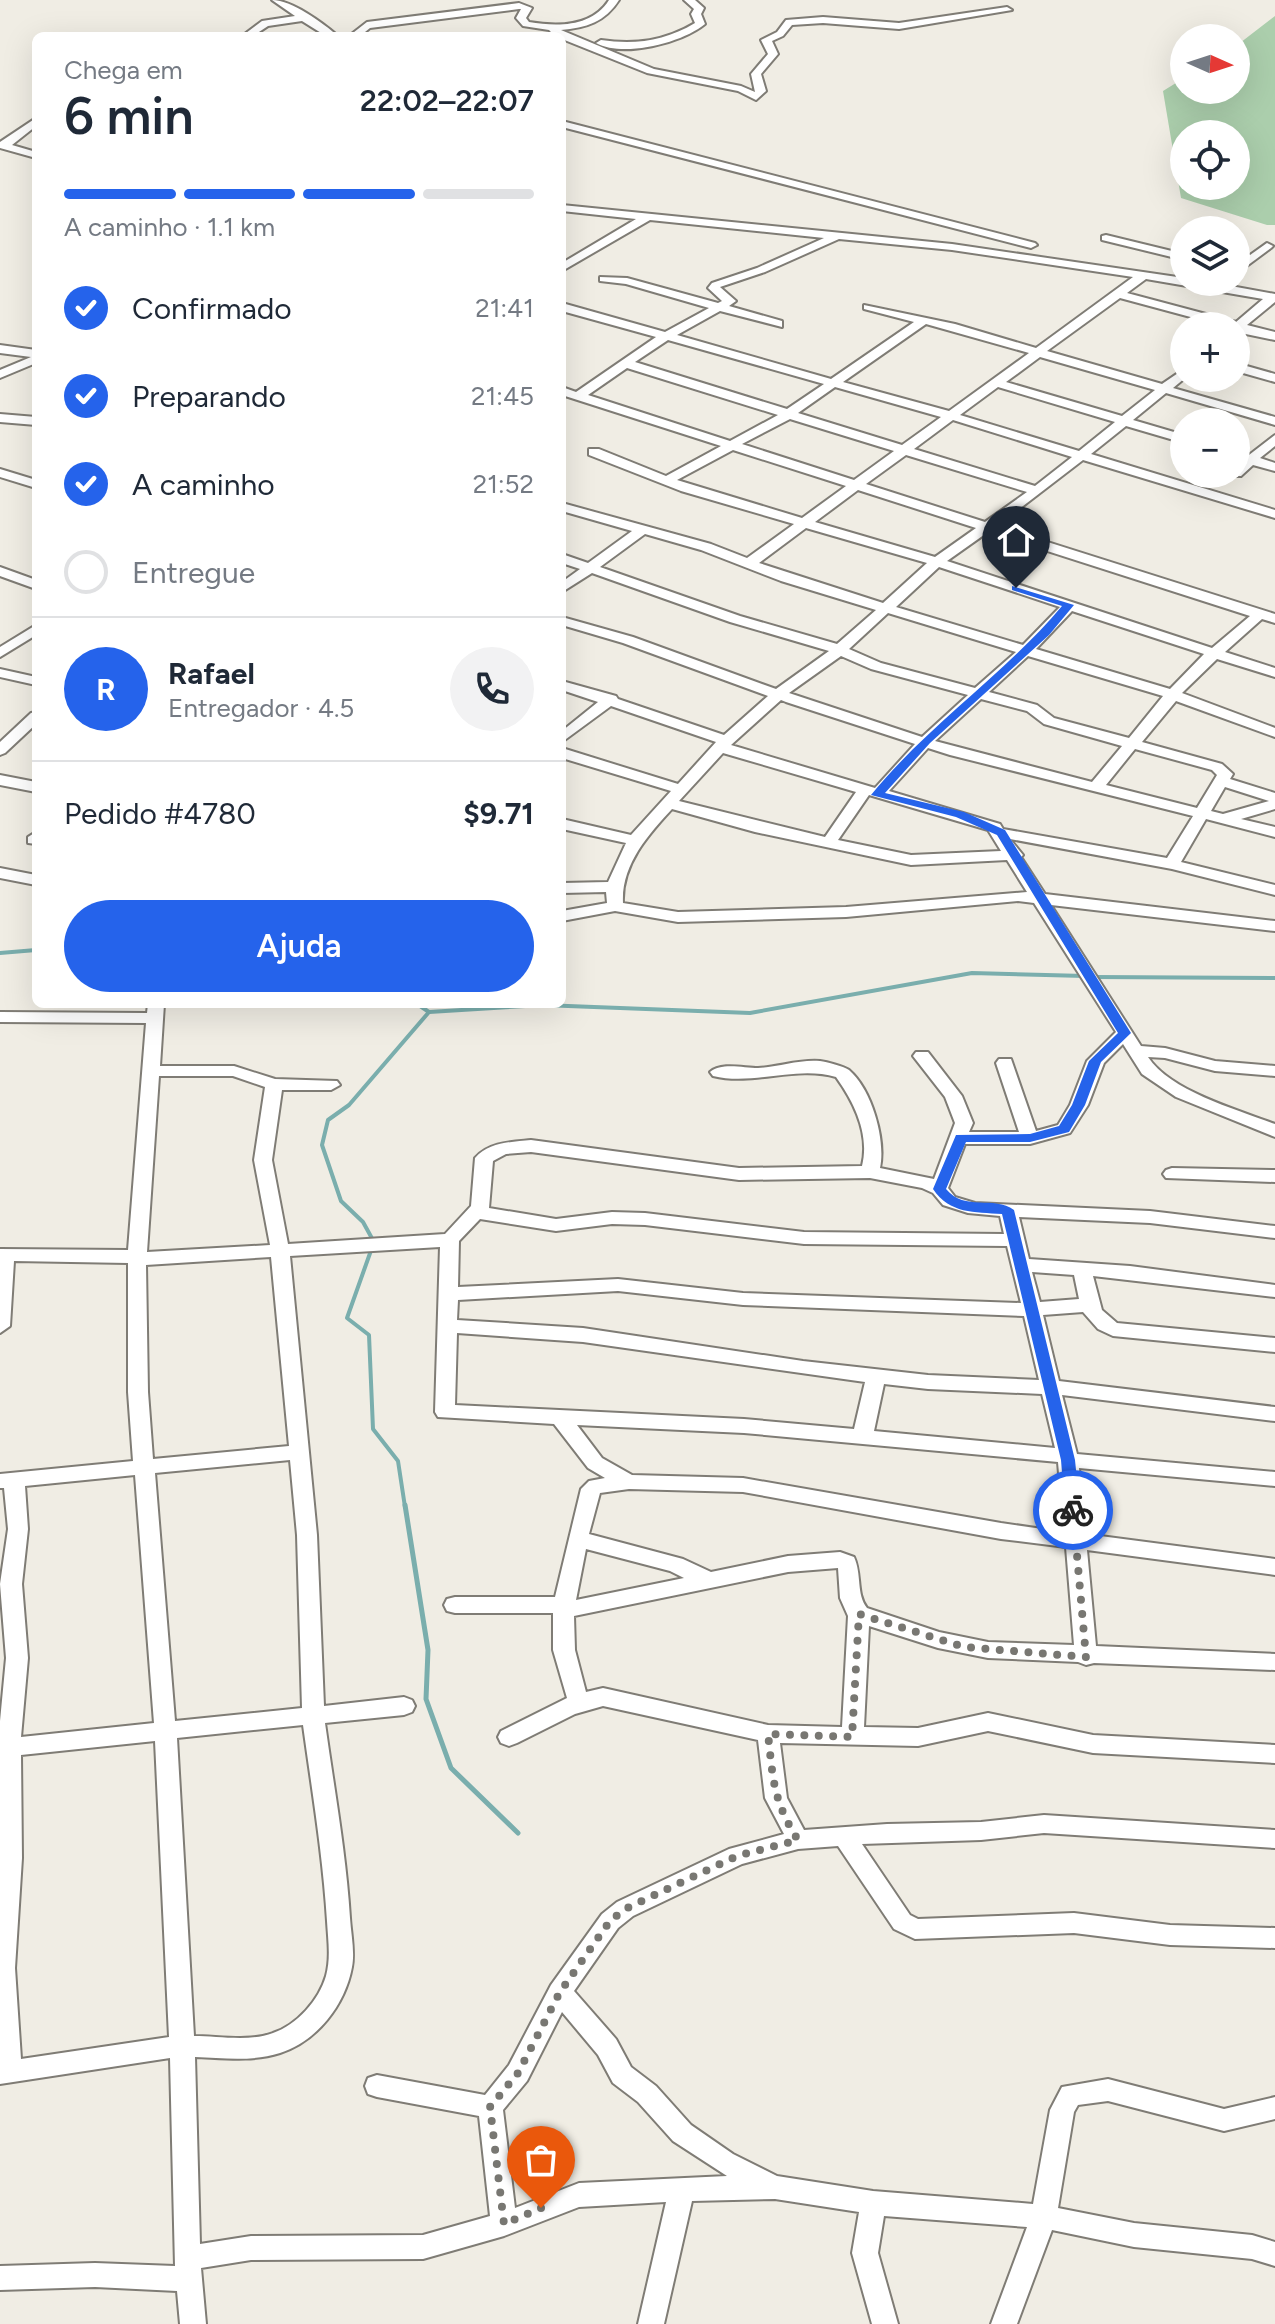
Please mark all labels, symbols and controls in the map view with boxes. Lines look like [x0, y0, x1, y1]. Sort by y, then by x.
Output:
north arrow [1170, 24, 1250, 104]
map controls [1170, 24, 1250, 488]
text: Chega em [64, 54, 183, 86]
text: 22:02–22:07 [360, 82, 534, 119]
text: 6 min [64, 85, 194, 147]
button: locate [1170, 120, 1250, 200]
text: A caminho · 1.1 km [64, 211, 275, 243]
button: layers [1170, 216, 1250, 296]
icon: check [64, 286, 108, 330]
text: Confirmado [132, 290, 292, 327]
text: 21:41 [475, 292, 534, 324]
button: + [1170, 312, 1250, 392]
icon: check [64, 374, 108, 418]
text: Preparando [132, 378, 286, 415]
text: 21:45 [471, 380, 534, 412]
button: − [1170, 408, 1250, 488]
icon: check [64, 462, 108, 506]
text: A caminho [132, 466, 275, 503]
text: 21:52 [473, 468, 534, 500]
pin [982, 506, 1050, 588]
icon: home [994, 518, 1038, 562]
text: Entregue [132, 554, 255, 591]
button: phone [450, 647, 534, 731]
text: Rafael [168, 655, 255, 692]
text: R [96, 671, 116, 708]
text: Entregador · 4.5 [168, 692, 354, 724]
text: Pedido #4780 [64, 795, 256, 832]
text: $9.71 [463, 795, 534, 832]
button: Ajuda [64, 900, 534, 992]
courier [1033, 1470, 1113, 1550]
icon: bike [1051, 1488, 1095, 1532]
pin [507, 2126, 575, 2208]
icon: bag [519, 2138, 563, 2182]

